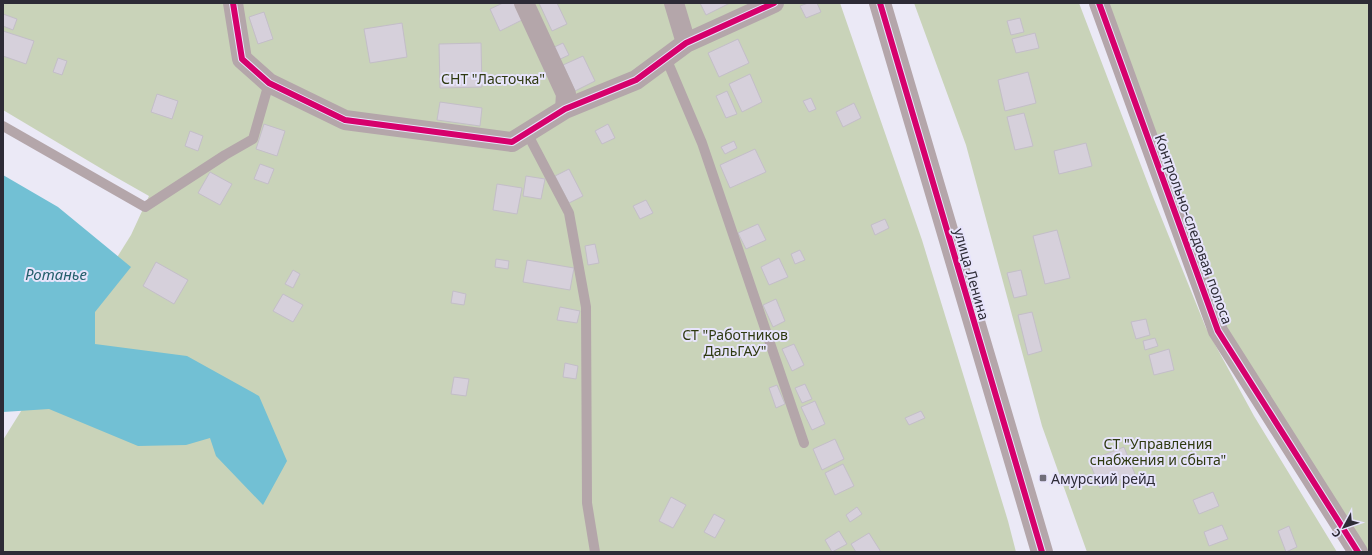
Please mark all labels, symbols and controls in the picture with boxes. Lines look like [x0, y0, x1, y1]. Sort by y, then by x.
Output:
park label: СНТ "Ласточка" [441, 69, 545, 88]
street label: Контрольно-следовая полоса [1151, 131, 1237, 327]
street label: улица Ленина [950, 226, 994, 322]
water label: Ротанье [25, 264, 87, 284]
park label: СТ "Работников ДальГАУ" [682, 325, 788, 360]
park label: СТ "Управления снабжения и сбыта" [1090, 434, 1226, 469]
place label: Амурский рейд [1051, 469, 1156, 488]
marker: Амурский рейд [1038, 473, 1048, 483]
north arrow [1324, 507, 1364, 547]
text: С [1328, 526, 1344, 541]

